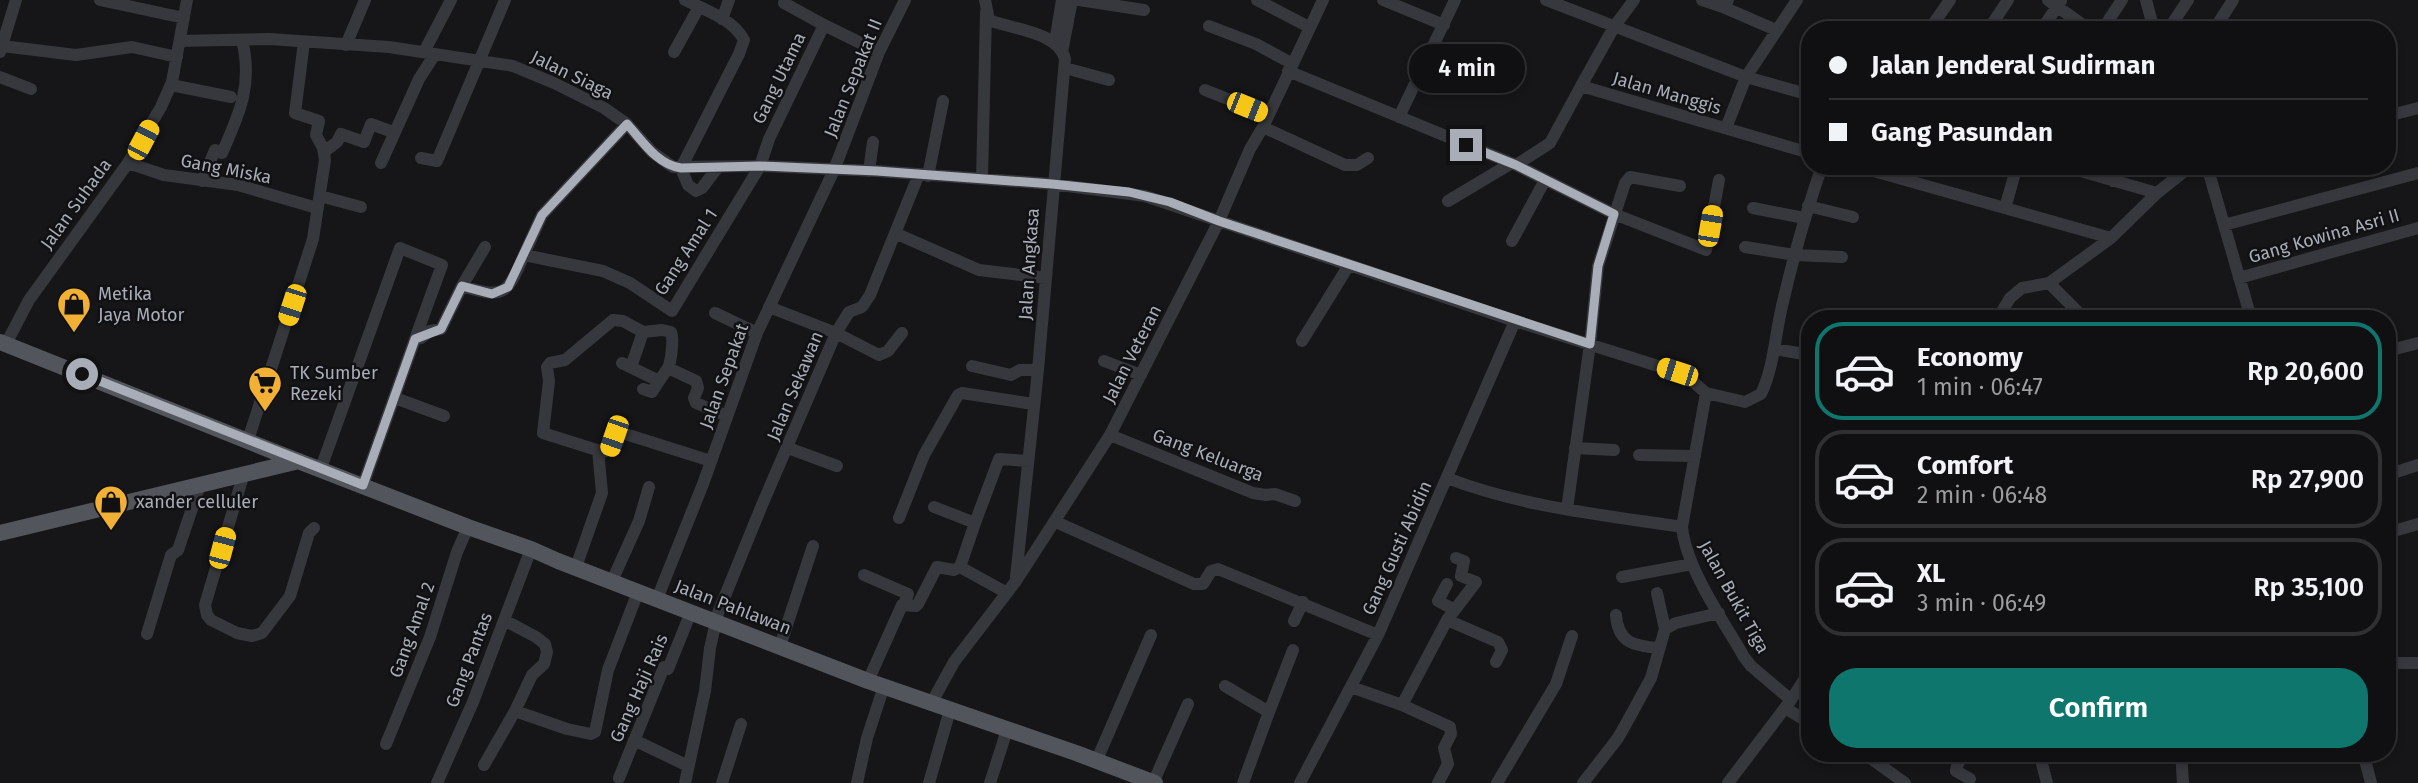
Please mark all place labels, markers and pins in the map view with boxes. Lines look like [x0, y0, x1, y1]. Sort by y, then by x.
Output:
place label: Metika Jaya Motor [98, 283, 184, 326]
shop icon: Metika Jaya Motor [55, 285, 93, 334]
place label: TK Sumber Rezeki [290, 362, 378, 405]
supermarket icon: TK Sumber Rezeki [246, 364, 284, 413]
shop icon: xander celluler [92, 483, 130, 532]
place label: xander celluler [136, 491, 258, 513]

